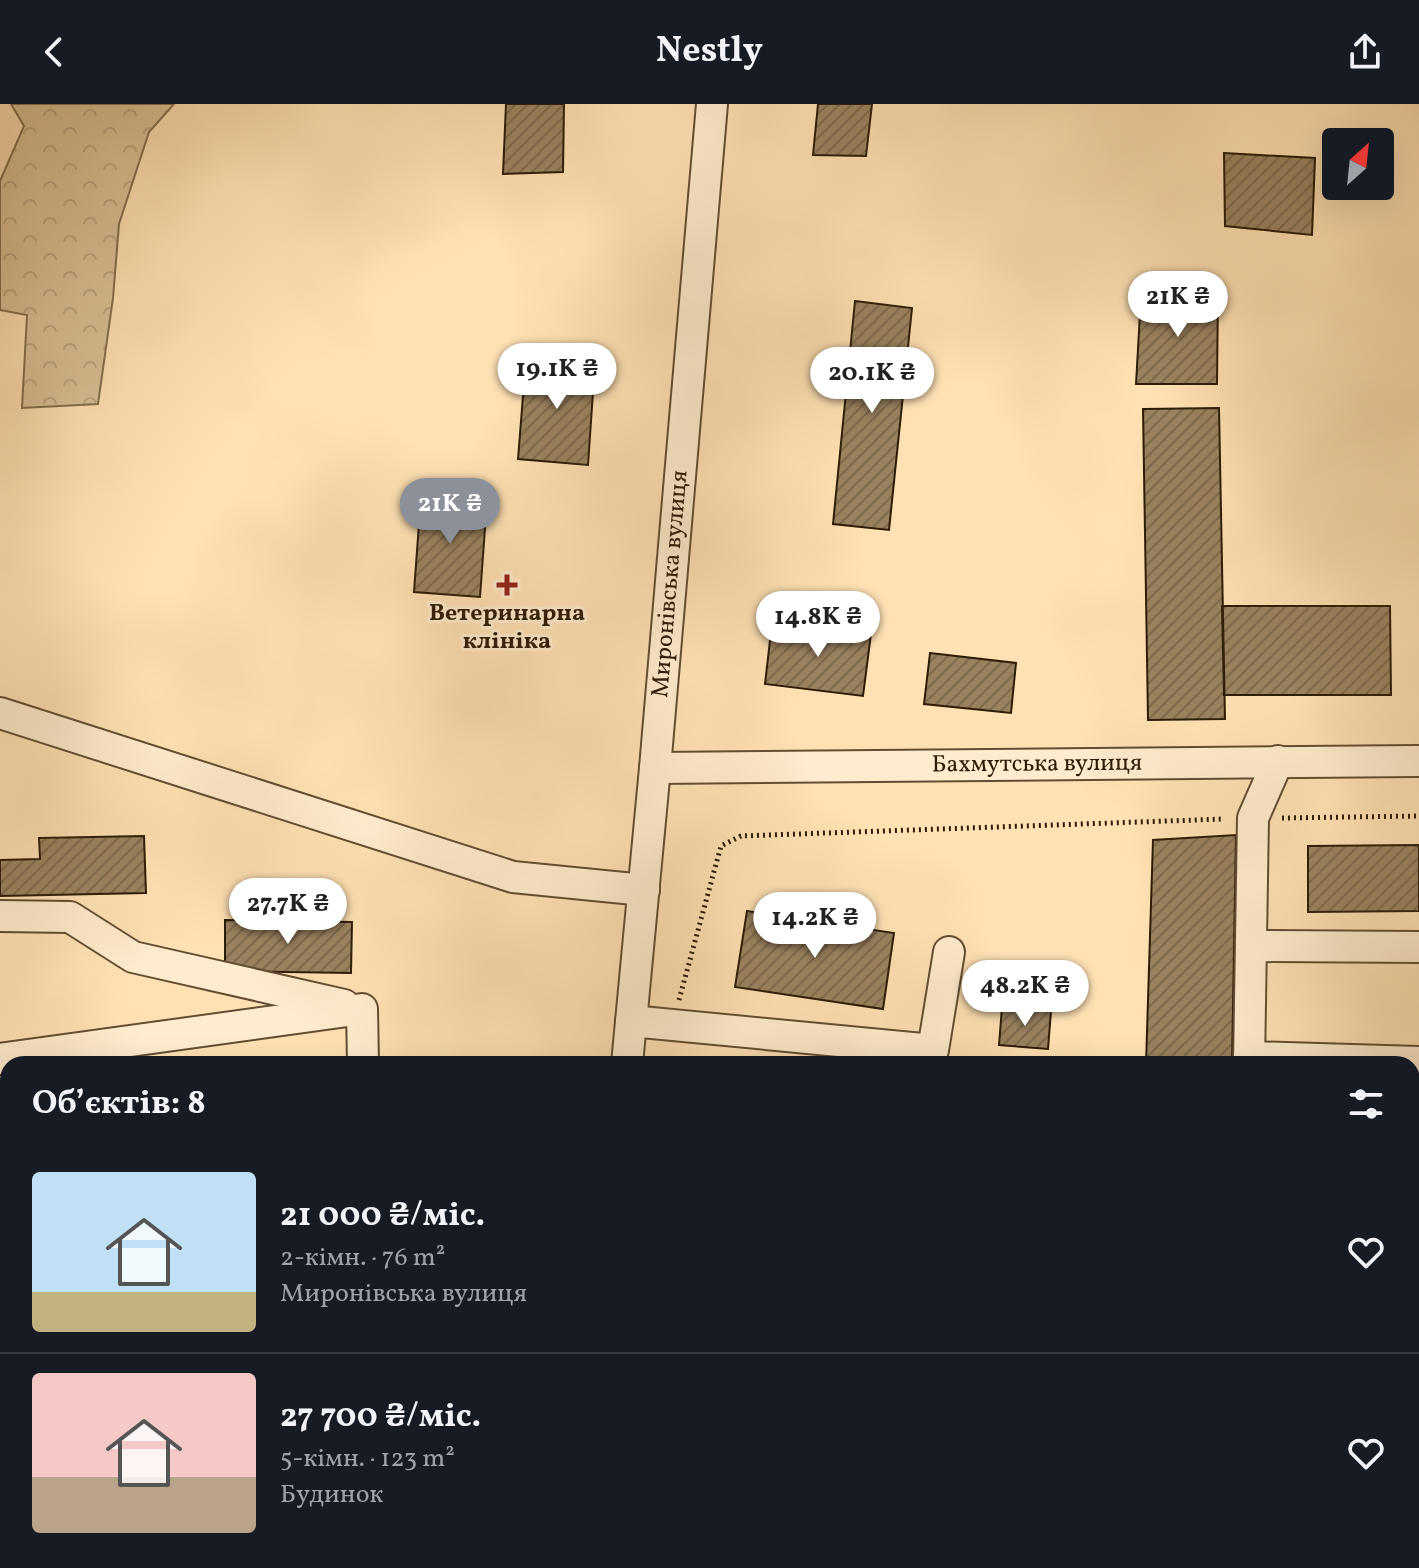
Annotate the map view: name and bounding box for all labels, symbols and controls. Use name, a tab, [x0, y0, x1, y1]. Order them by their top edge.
text: Nestly	[656, 27, 763, 77]
icon: back	[32, 30, 76, 74]
icon: share	[1343, 30, 1387, 74]
north arrow	[1322, 128, 1394, 200]
map controls	[1322, 128, 1394, 200]
pin: 21K ₴	[1122, 271, 1234, 339]
text: 21K ₴	[1146, 279, 1210, 315]
pin: 19.1K ₴	[483, 343, 631, 411]
pin: 20.1K ₴	[798, 347, 946, 415]
text: 19.1K ₴	[516, 351, 598, 387]
text: 20.1K ₴	[828, 355, 916, 391]
street label: Миронівська вулиця	[644, 469, 697, 699]
pin: 21K ₴	[394, 478, 506, 546]
text: 21K ₴	[418, 486, 482, 522]
marker: Ветеринарна клініка	[496, 574, 518, 596]
pin: 14.8K ₴	[744, 591, 892, 659]
place label: Ветеринарна клініка	[429, 597, 585, 659]
text: 14.8K ₴	[774, 599, 862, 635]
street label: Бахмутська вулиця	[931, 747, 1142, 782]
pin: 27.7K ₴	[214, 878, 362, 946]
text: 27.7K ₴	[247, 886, 329, 922]
pin: 14.2K ₴	[741, 892, 889, 960]
text: 14.2K ₴	[771, 900, 859, 936]
pin: 48.2K ₴	[951, 960, 1099, 1028]
text: 48.2K ₴	[980, 968, 1070, 1004]
text: Об’єктів: 8	[32, 1081, 206, 1128]
icon: filters	[1344, 1082, 1388, 1126]
text: 21 000 ₴/міс.	[280, 1193, 485, 1240]
icon: home	[96, 1204, 192, 1300]
icon: heart	[1344, 1230, 1388, 1274]
text: 2-кімн. · 76 m²	[280, 1240, 445, 1276]
text: Миронівська вулиця	[280, 1276, 527, 1312]
text: 27 700 ₴/міс.	[280, 1394, 481, 1441]
icon: home	[96, 1405, 192, 1501]
icon: heart	[1344, 1431, 1388, 1475]
text: 5-кімн. · 123 m²	[280, 1441, 455, 1477]
text: Будинок	[280, 1477, 383, 1513]

